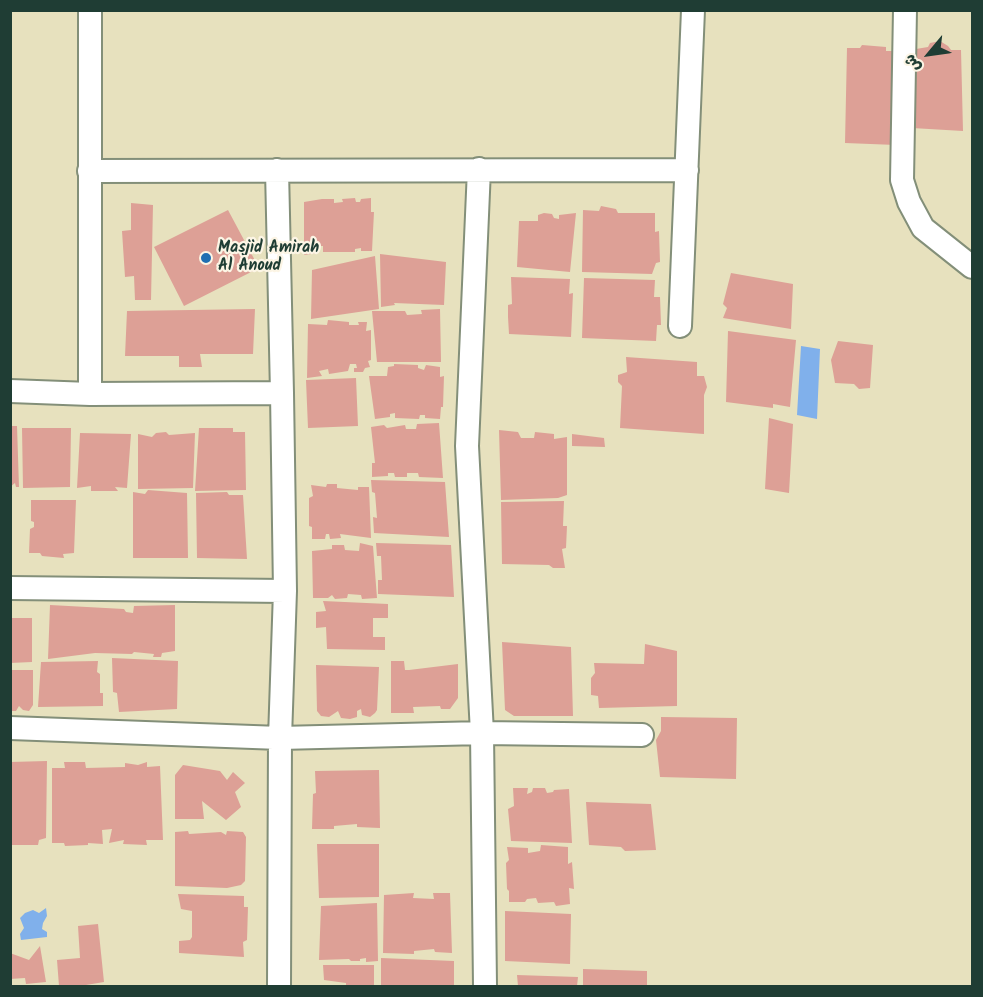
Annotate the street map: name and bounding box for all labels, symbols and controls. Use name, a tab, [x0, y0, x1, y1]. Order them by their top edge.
north arrow	[899, 24, 959, 84]
text: ش	[898, 49, 928, 77]
place label: Masjid Amirah Al Anoud	[218, 239, 319, 277]
marker: Masjid Amirah Al Anoud	[199, 251, 213, 265]

